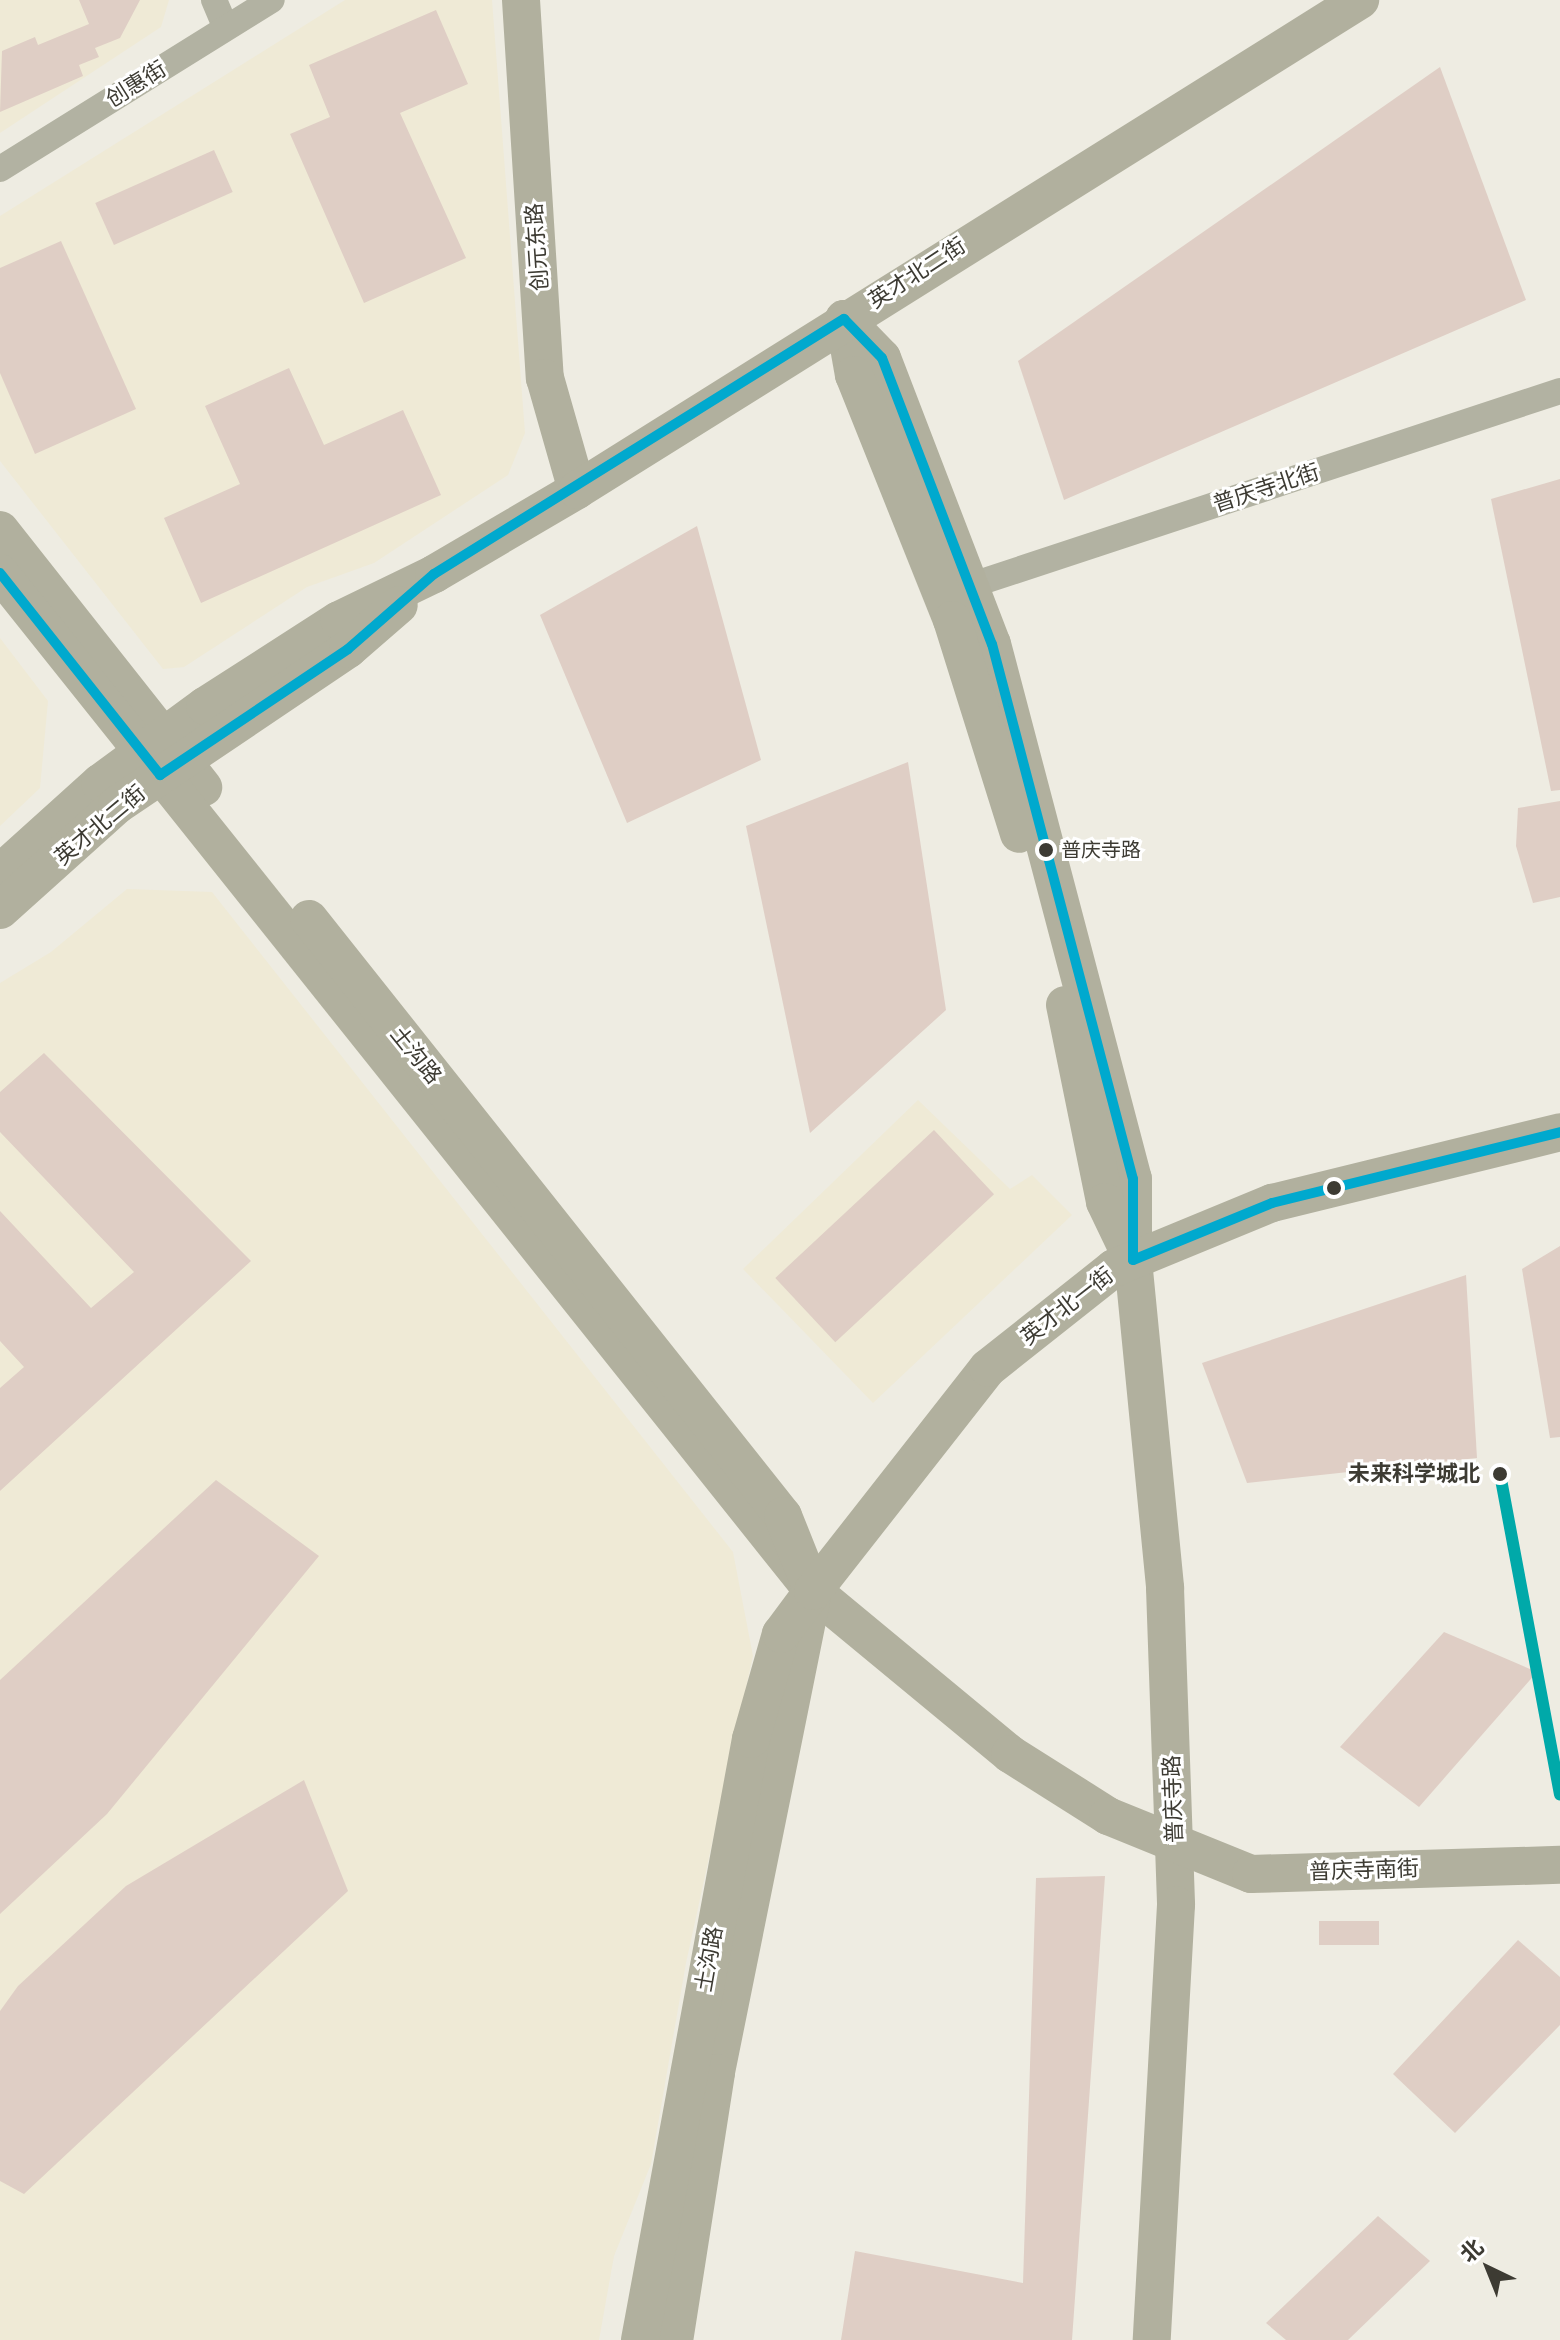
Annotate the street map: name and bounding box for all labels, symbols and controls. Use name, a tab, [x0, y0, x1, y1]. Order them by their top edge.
street label: 创惠街	[101, 55, 171, 113]
street label: 创元东路	[521, 202, 553, 292]
street label: 英才北二街	[864, 232, 970, 314]
street label: 普庆寺北街	[1210, 458, 1322, 518]
street label: 英才北二街	[49, 780, 151, 870]
place label: 普庆寺路	[1061, 838, 1141, 862]
marker: 普庆寺路	[1038, 842, 1054, 858]
street label: 土沟路	[385, 1021, 447, 1089]
unlabelled marker	[1326, 1180, 1342, 1196]
street label: 英才北一街	[1016, 1262, 1118, 1350]
place label: 未来科学城北	[1348, 1461, 1480, 1487]
marker: 未来科学城北	[1487, 1461, 1513, 1487]
street label: 普庆寺路	[1158, 1755, 1188, 1843]
street label: 普庆寺南街	[1309, 1855, 1419, 1885]
street label: 土沟路	[690, 1924, 728, 1994]
north arrow	[1448, 2228, 1528, 2308]
text: 北	[1455, 2233, 1489, 2267]

